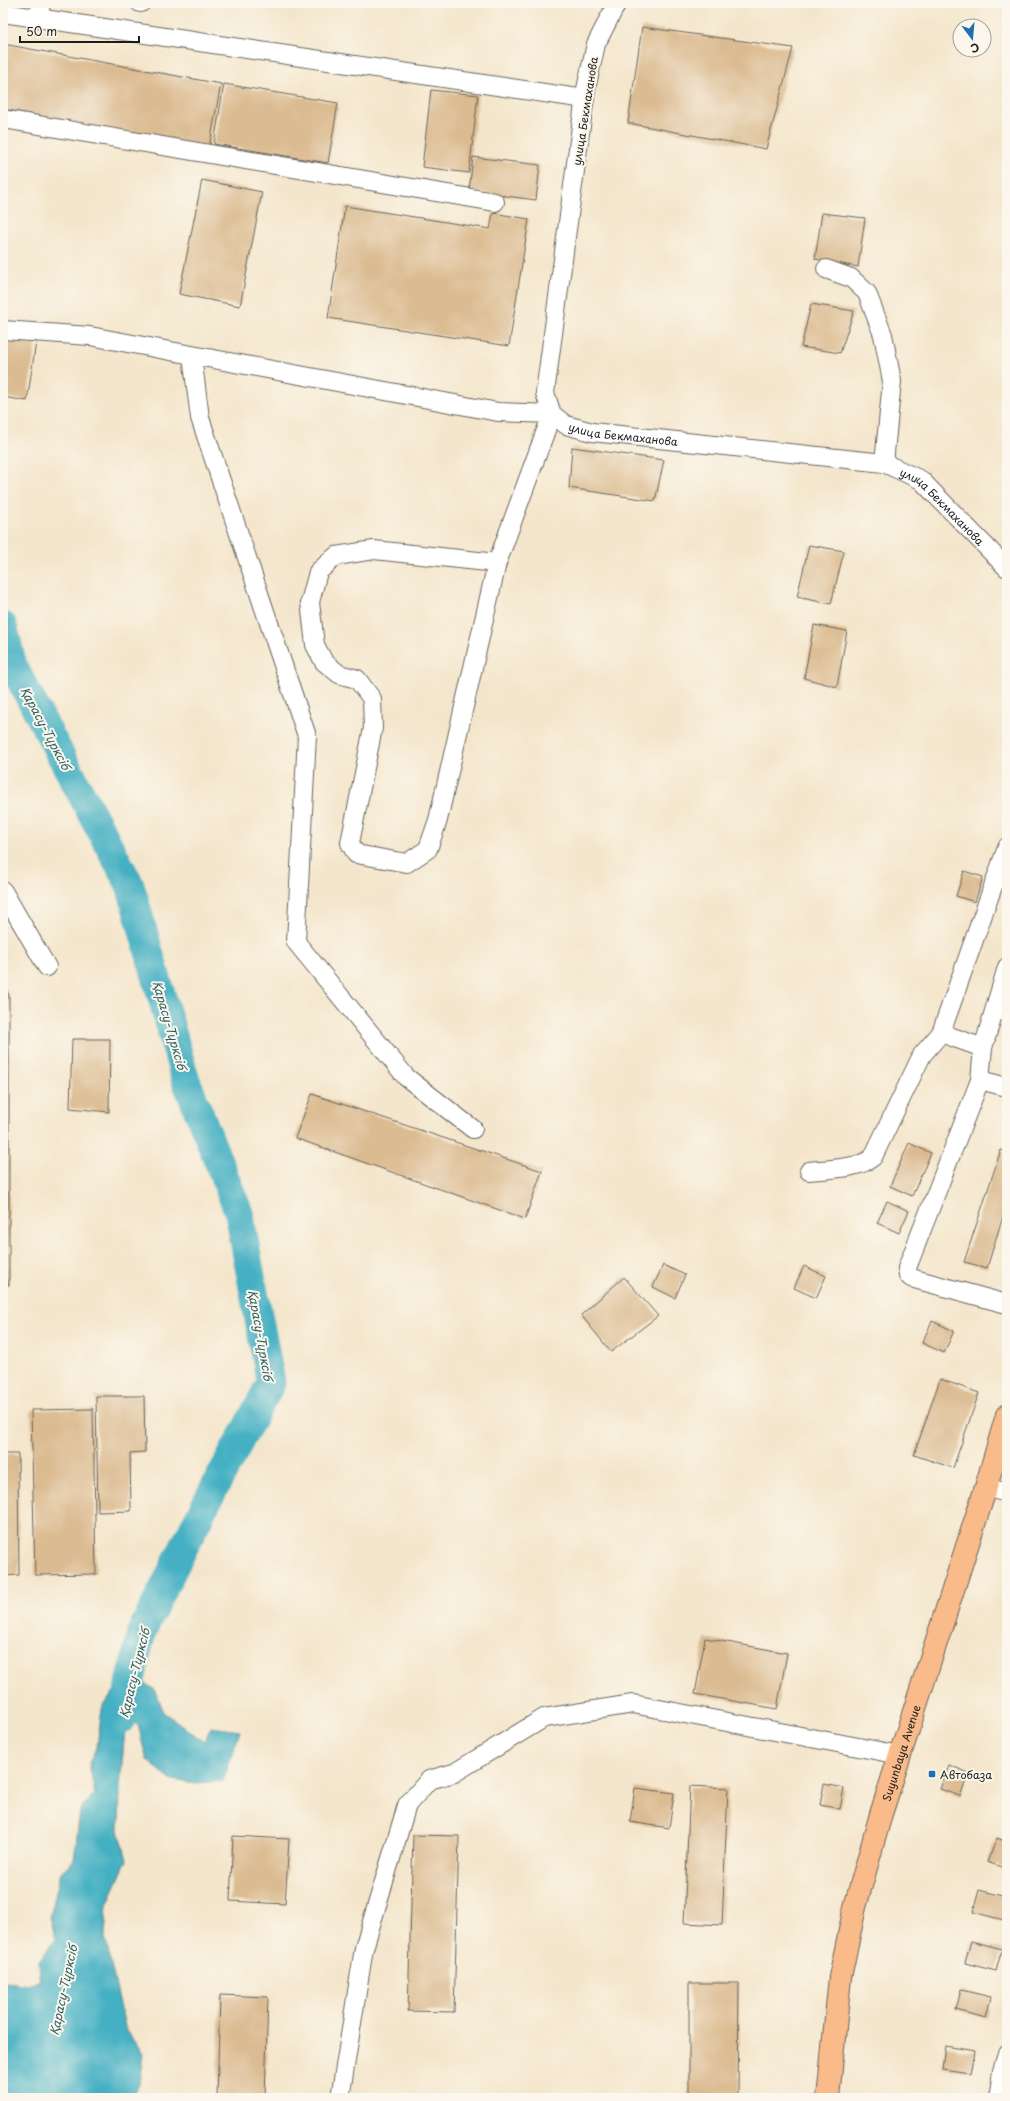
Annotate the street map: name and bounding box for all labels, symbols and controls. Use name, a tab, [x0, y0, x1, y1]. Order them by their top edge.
scale bar	[20, 18, 139, 44]
north arrow	[952, 18, 992, 58]
text: 50 m	[26, 22, 57, 40]
text: С	[969, 39, 981, 57]
street label: улица Бекмаханова	[568, 55, 602, 167]
street label: улица Бекмаханова	[567, 418, 679, 450]
street label: улица Бекмаханова	[897, 463, 989, 549]
water label: Қарасу-Түрксіб	[16, 683, 77, 775]
water label: Қарасу-Түрксіб	[149, 978, 192, 1074]
water label: Қарасу-Түрксіб	[244, 1288, 278, 1385]
water label: Қарасу-Түрксіб	[114, 1623, 155, 1720]
street label: Suyunbaya Avenue	[877, 1702, 924, 1803]
place label: Автобаза	[940, 1766, 992, 1783]
marker: Автобаза	[927, 1769, 937, 1779]
water label: Қарасу-Түрксіб	[45, 1940, 82, 2037]

